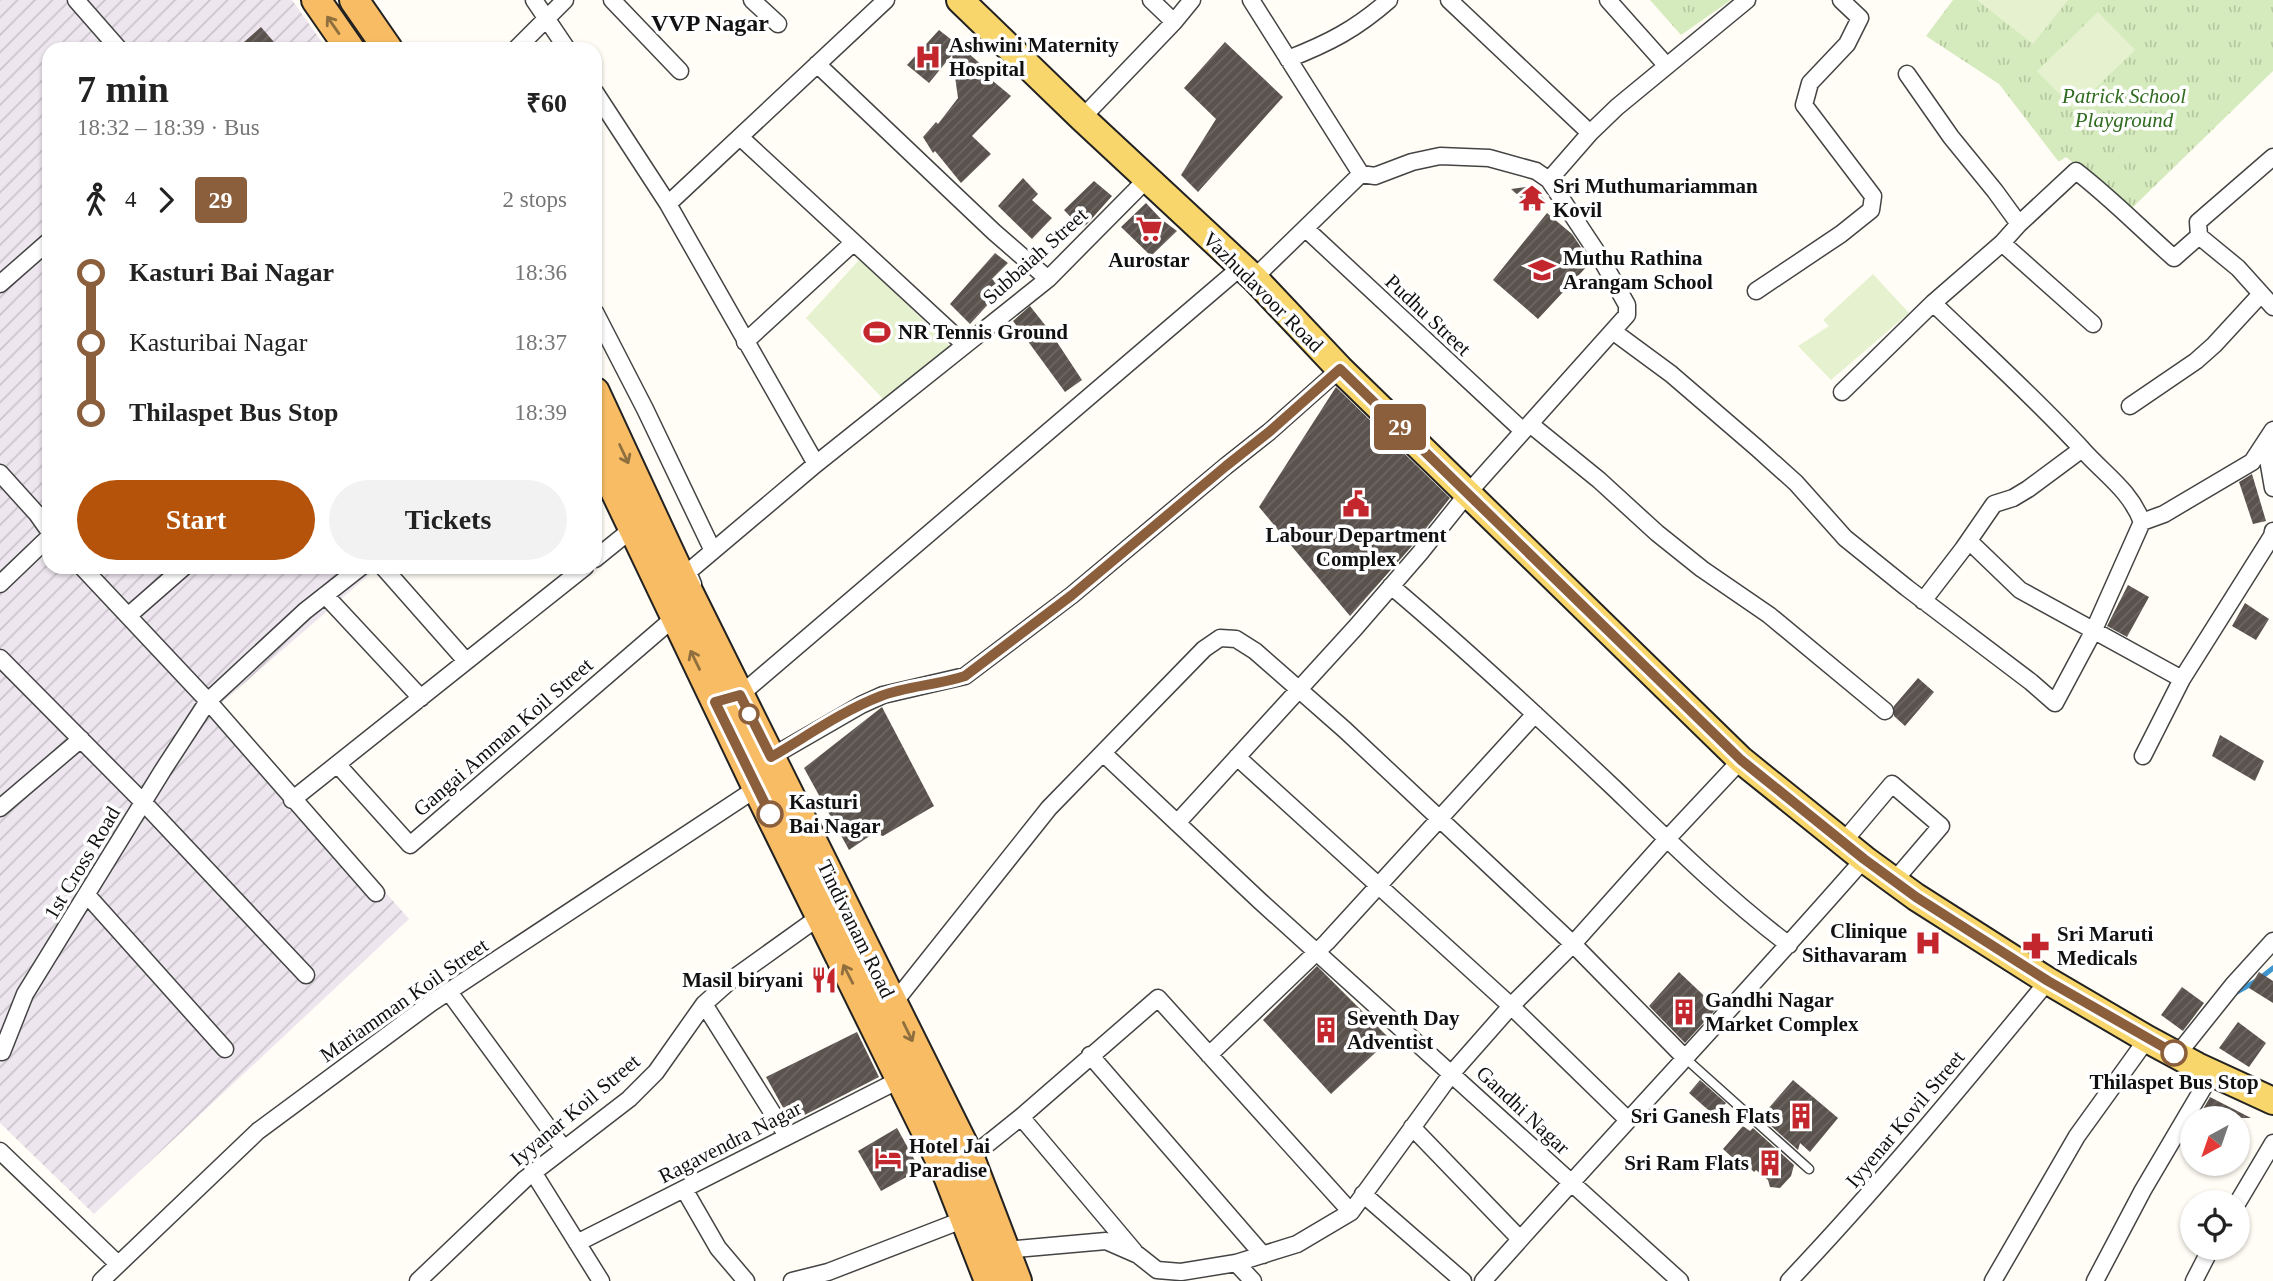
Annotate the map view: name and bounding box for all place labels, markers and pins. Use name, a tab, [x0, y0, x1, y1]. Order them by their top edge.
place label: Ashwini Maternity Hospital	[949, 33, 1119, 81]
hospital icon: Ashwini Maternity Hospital	[913, 42, 943, 72]
place label: Sri Muthumariamman Kovil	[1553, 174, 1758, 222]
temple icon: Sri Muthumariamman Kovil	[1517, 183, 1547, 213]
supermarket icon: Aurostar	[1134, 214, 1164, 244]
place label: Muthu Rathina Arangam School	[1563, 246, 1713, 294]
place label: Aurostar	[1108, 248, 1190, 272]
school or university icon: Muthu Rathina Arangam School	[1527, 255, 1557, 285]
sports icon: NR Tennis Ground	[862, 317, 892, 347]
place label: NR Tennis Ground	[898, 320, 1068, 344]
public building icon: Labour Department Complex	[1341, 489, 1371, 519]
place label: Labour Department Complex	[1265, 523, 1447, 571]
unlabelled marker	[739, 704, 759, 724]
place label: Kasturi Bai Nagar	[789, 790, 881, 838]
marker: Kasturi Bai Nagar	[757, 801, 783, 827]
place label: Clinique Sithavaram	[1802, 919, 1908, 967]
place label: Sri Maruti Medicals	[2057, 922, 2153, 970]
hospital icon: Clinique Sithavaram	[1913, 928, 1943, 958]
pharmacy icon: Sri Maruti Medicals	[2021, 931, 2051, 961]
restaurant icon: Masil biryani	[809, 965, 839, 995]
place label: Masil biryani	[682, 968, 803, 992]
place label: Gandhi Nagar Market Complex	[1705, 988, 1859, 1036]
building icon: Gandhi Nagar Market Complex	[1669, 997, 1699, 1027]
place label: Seventh Day Adventist	[1347, 1006, 1460, 1054]
building icon: Seventh Day Adventist	[1311, 1015, 1341, 1045]
marker: Thilaspet Bus Stop	[2161, 1040, 2187, 1066]
place label: Thilaspet Bus Stop	[2089, 1070, 2259, 1094]
building icon: Sri Ganesh Flats	[1786, 1101, 1816, 1131]
place label: Sri Ganesh Flats	[1631, 1104, 1780, 1128]
place label: Hotel Jai Paradise	[909, 1134, 990, 1182]
hotel icon: Hotel Jai Paradise	[873, 1143, 903, 1173]
building icon: Sri Ram Flats	[1755, 1148, 1785, 1178]
place label: Sri Ram Flats	[1624, 1151, 1749, 1175]

